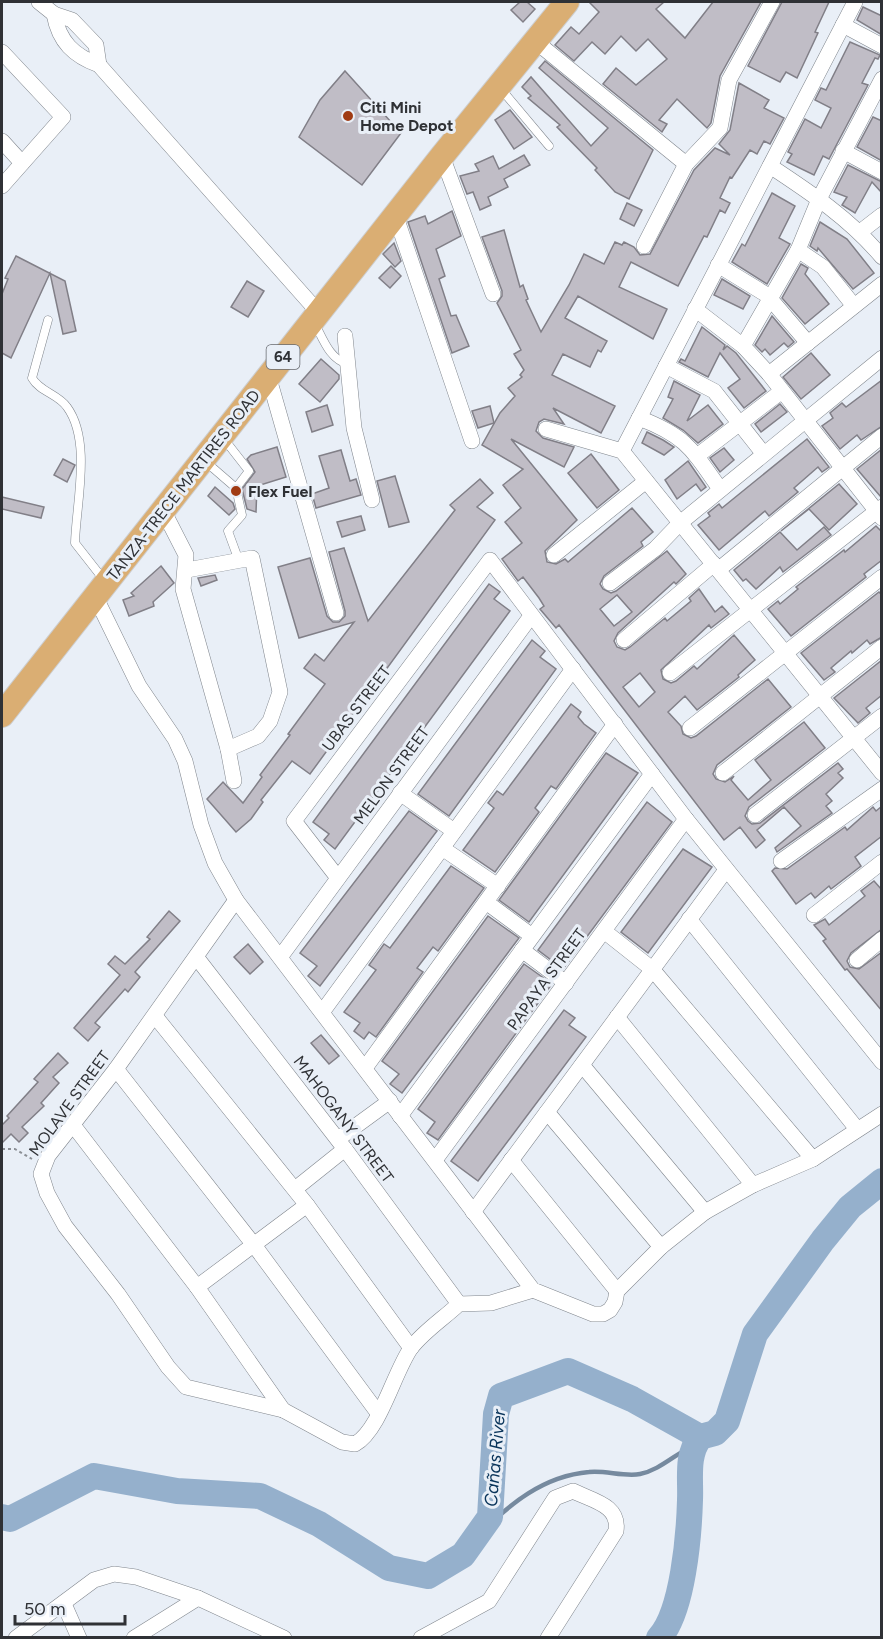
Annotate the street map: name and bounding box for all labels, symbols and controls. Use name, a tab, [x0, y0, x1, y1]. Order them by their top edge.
place label: Citi Mini Home Depot	[360, 98, 453, 135]
marker: Citi Mini Home Depot	[341, 109, 355, 123]
road number: 64	[266, 345, 300, 369]
street label: TANZA-TRECE MARTIRES ROAD	[103, 386, 264, 585]
place label: Flex Fuel	[248, 482, 312, 501]
marker: Flex Fuel	[229, 484, 243, 498]
street label: UBAS STREET	[318, 662, 395, 755]
street label: MELON STREET	[350, 723, 433, 828]
street label: PAPAYA STREET	[503, 925, 590, 1034]
street label: MOLAVE STREET	[25, 1047, 114, 1160]
street label: MAHOGANY STREET	[290, 1052, 398, 1187]
water label: Cañas River	[480, 1408, 510, 1508]
scale bar	[15, 1588, 124, 1626]
text: 50 m	[24, 1598, 66, 1620]

